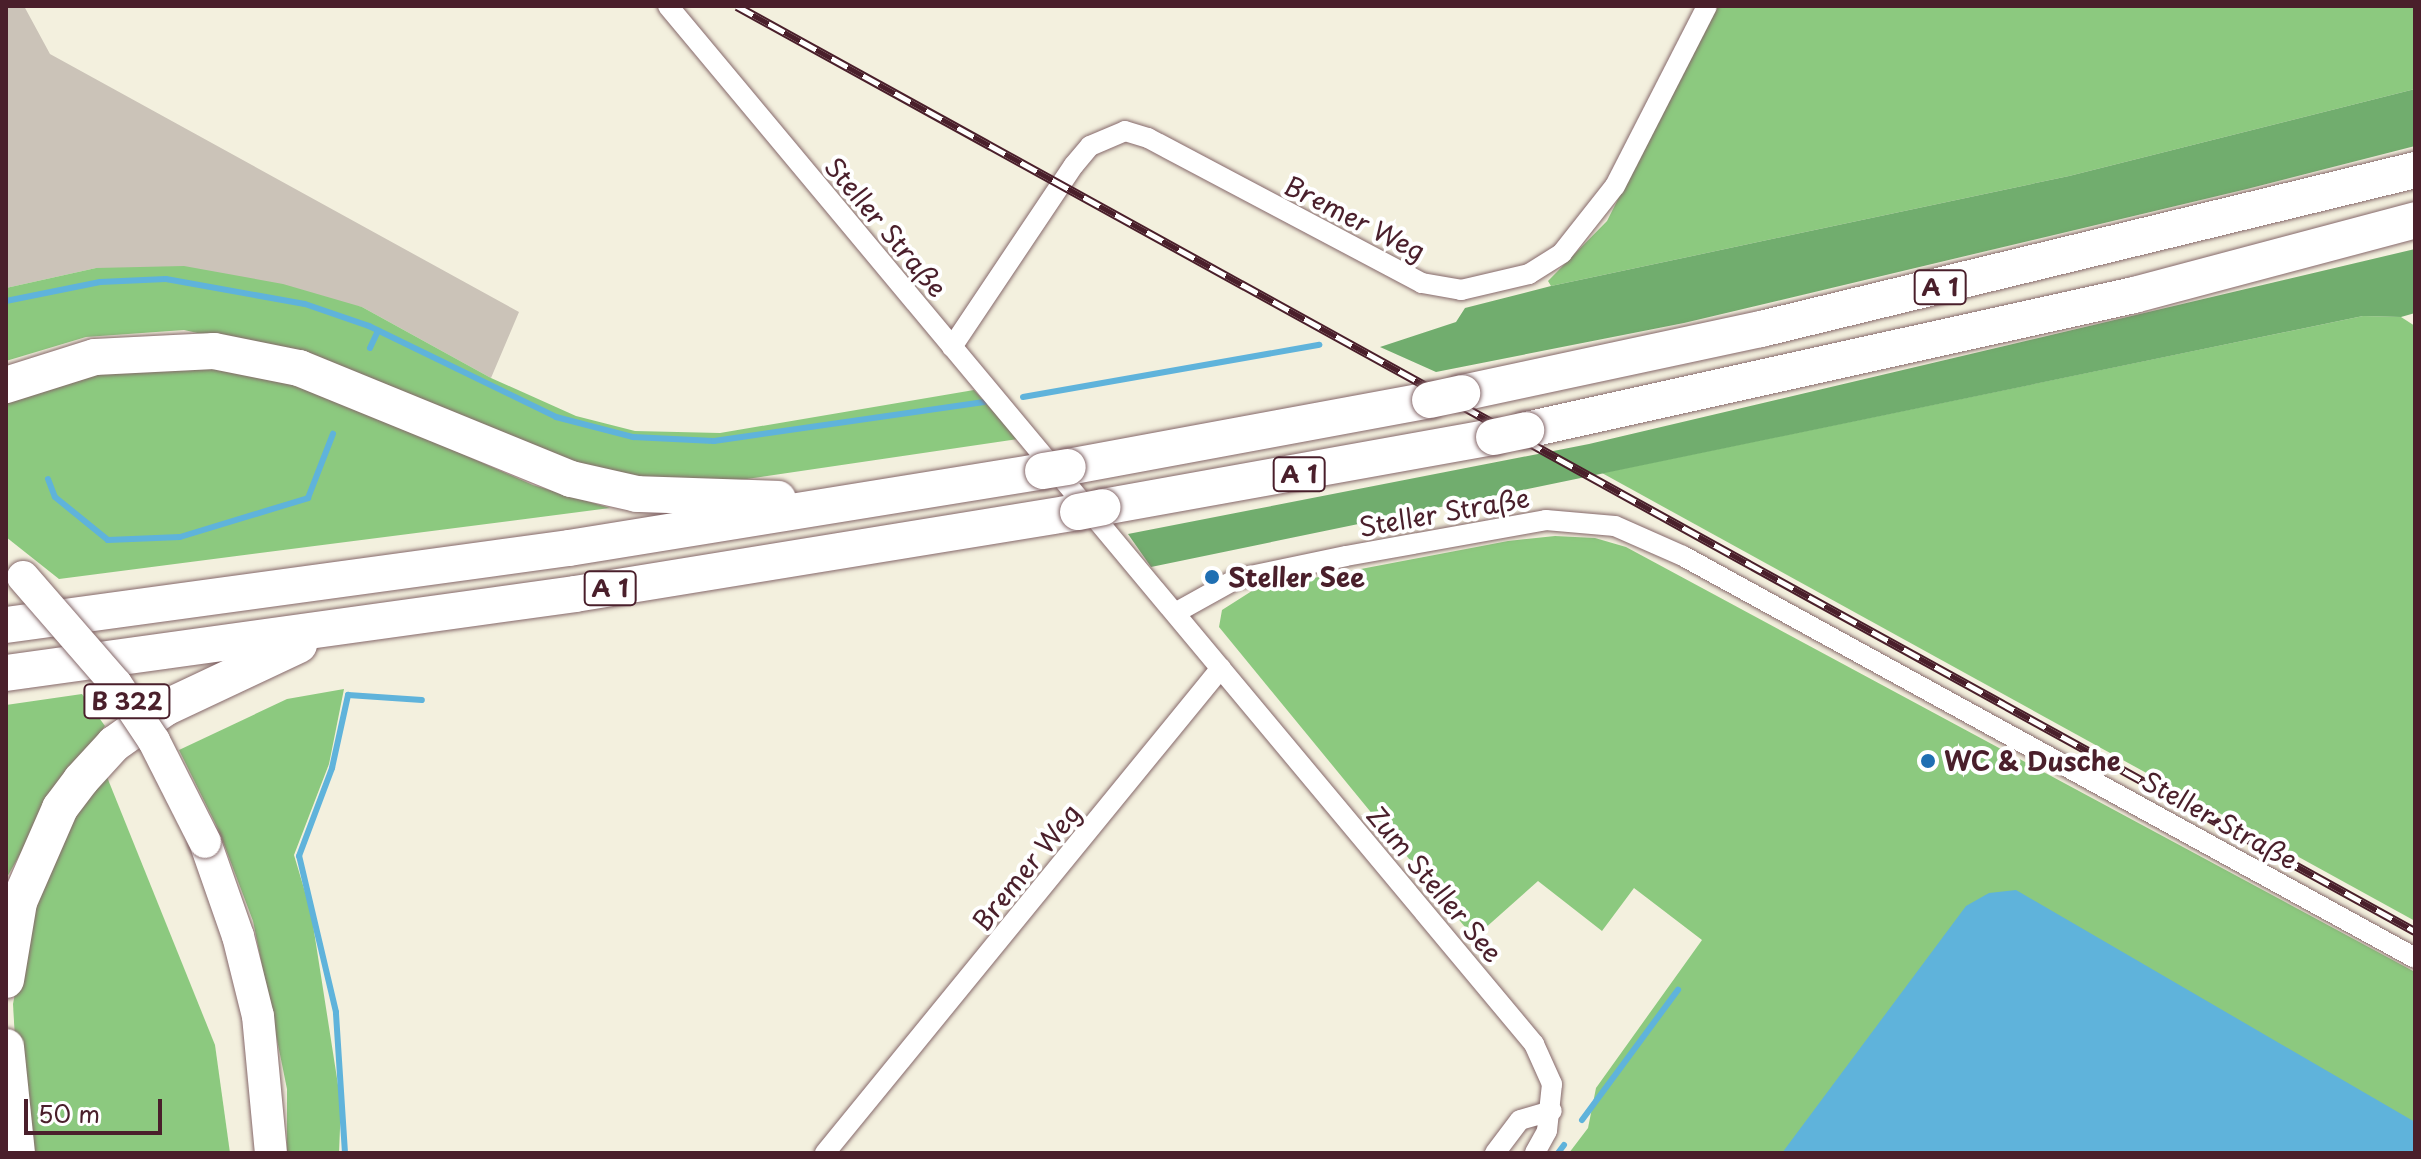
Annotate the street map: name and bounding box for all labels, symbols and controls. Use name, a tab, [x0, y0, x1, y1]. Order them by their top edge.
street label: Steller Straße	[818, 150, 954, 304]
street label: Bremer Weg	[1279, 169, 1431, 267]
road number: A 1	[1912, 267, 1968, 307]
road number: A 1	[1271, 454, 1327, 494]
street label: Steller Straße	[1355, 481, 1533, 543]
place label: Steller See	[1228, 561, 1368, 593]
road number: A 1	[582, 568, 638, 608]
marker: Steller See	[1203, 568, 1221, 586]
road number: B 322	[81, 681, 173, 721]
place label: WC & Dusche	[1944, 745, 2122, 777]
marker: WC & Dusche	[1919, 752, 1937, 770]
street label: Steller Straße	[2136, 764, 2304, 876]
street label: Bremer Weg	[965, 797, 1087, 937]
street label: Zum Steller See	[1360, 799, 1510, 969]
scale bar	[28, 1083, 166, 1133]
text: 50 m	[38, 1095, 100, 1131]

